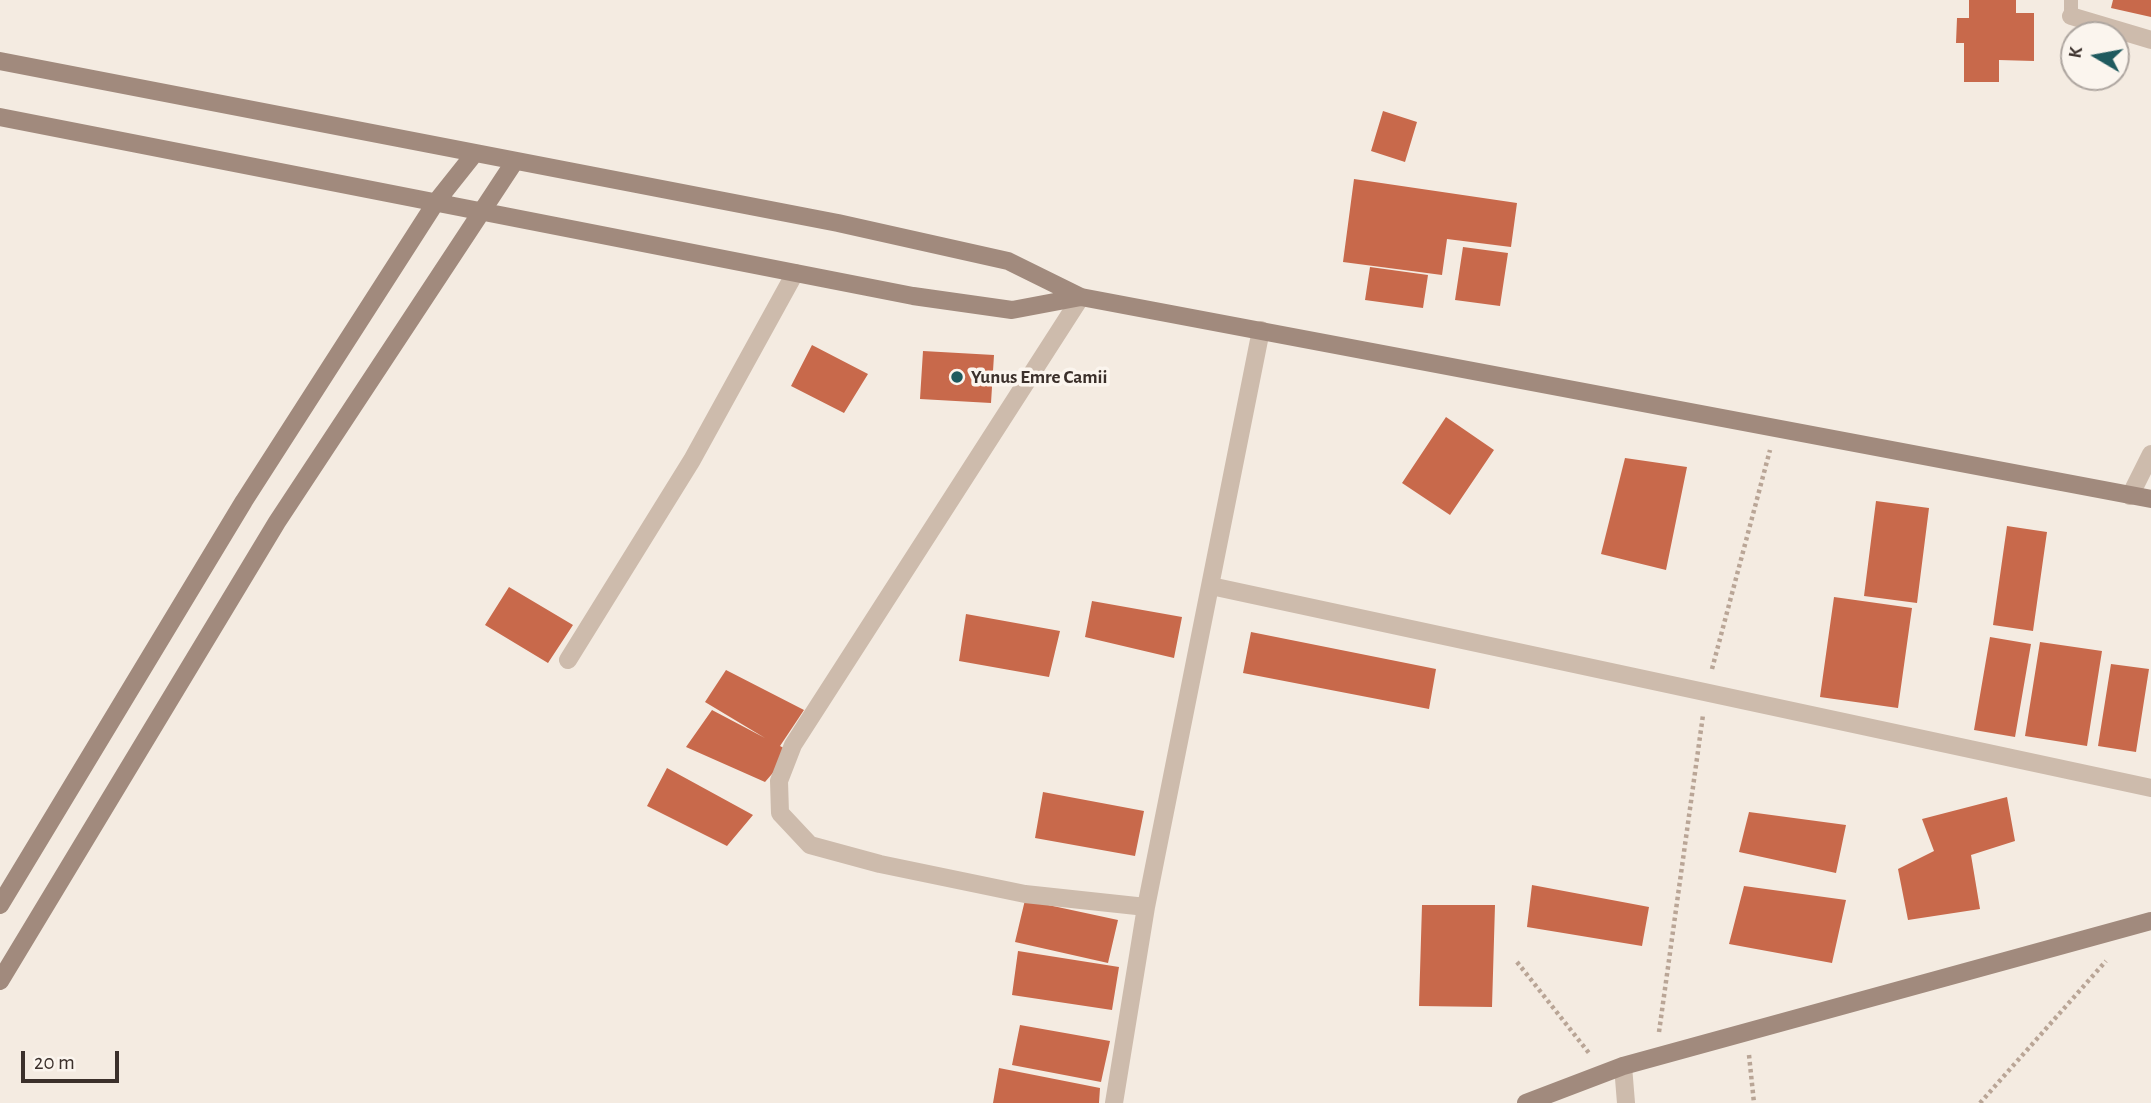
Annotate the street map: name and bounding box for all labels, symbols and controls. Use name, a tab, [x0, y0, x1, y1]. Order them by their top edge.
north arrow	[2060, 21, 2130, 91]
text: K	[2065, 46, 2086, 60]
place label: Yunus Emre Camii	[971, 366, 1108, 388]
marker: Yunus Emre Camii	[949, 369, 965, 385]
scale bar	[24, 1036, 122, 1080]
text: 20 m	[34, 1052, 75, 1073]

